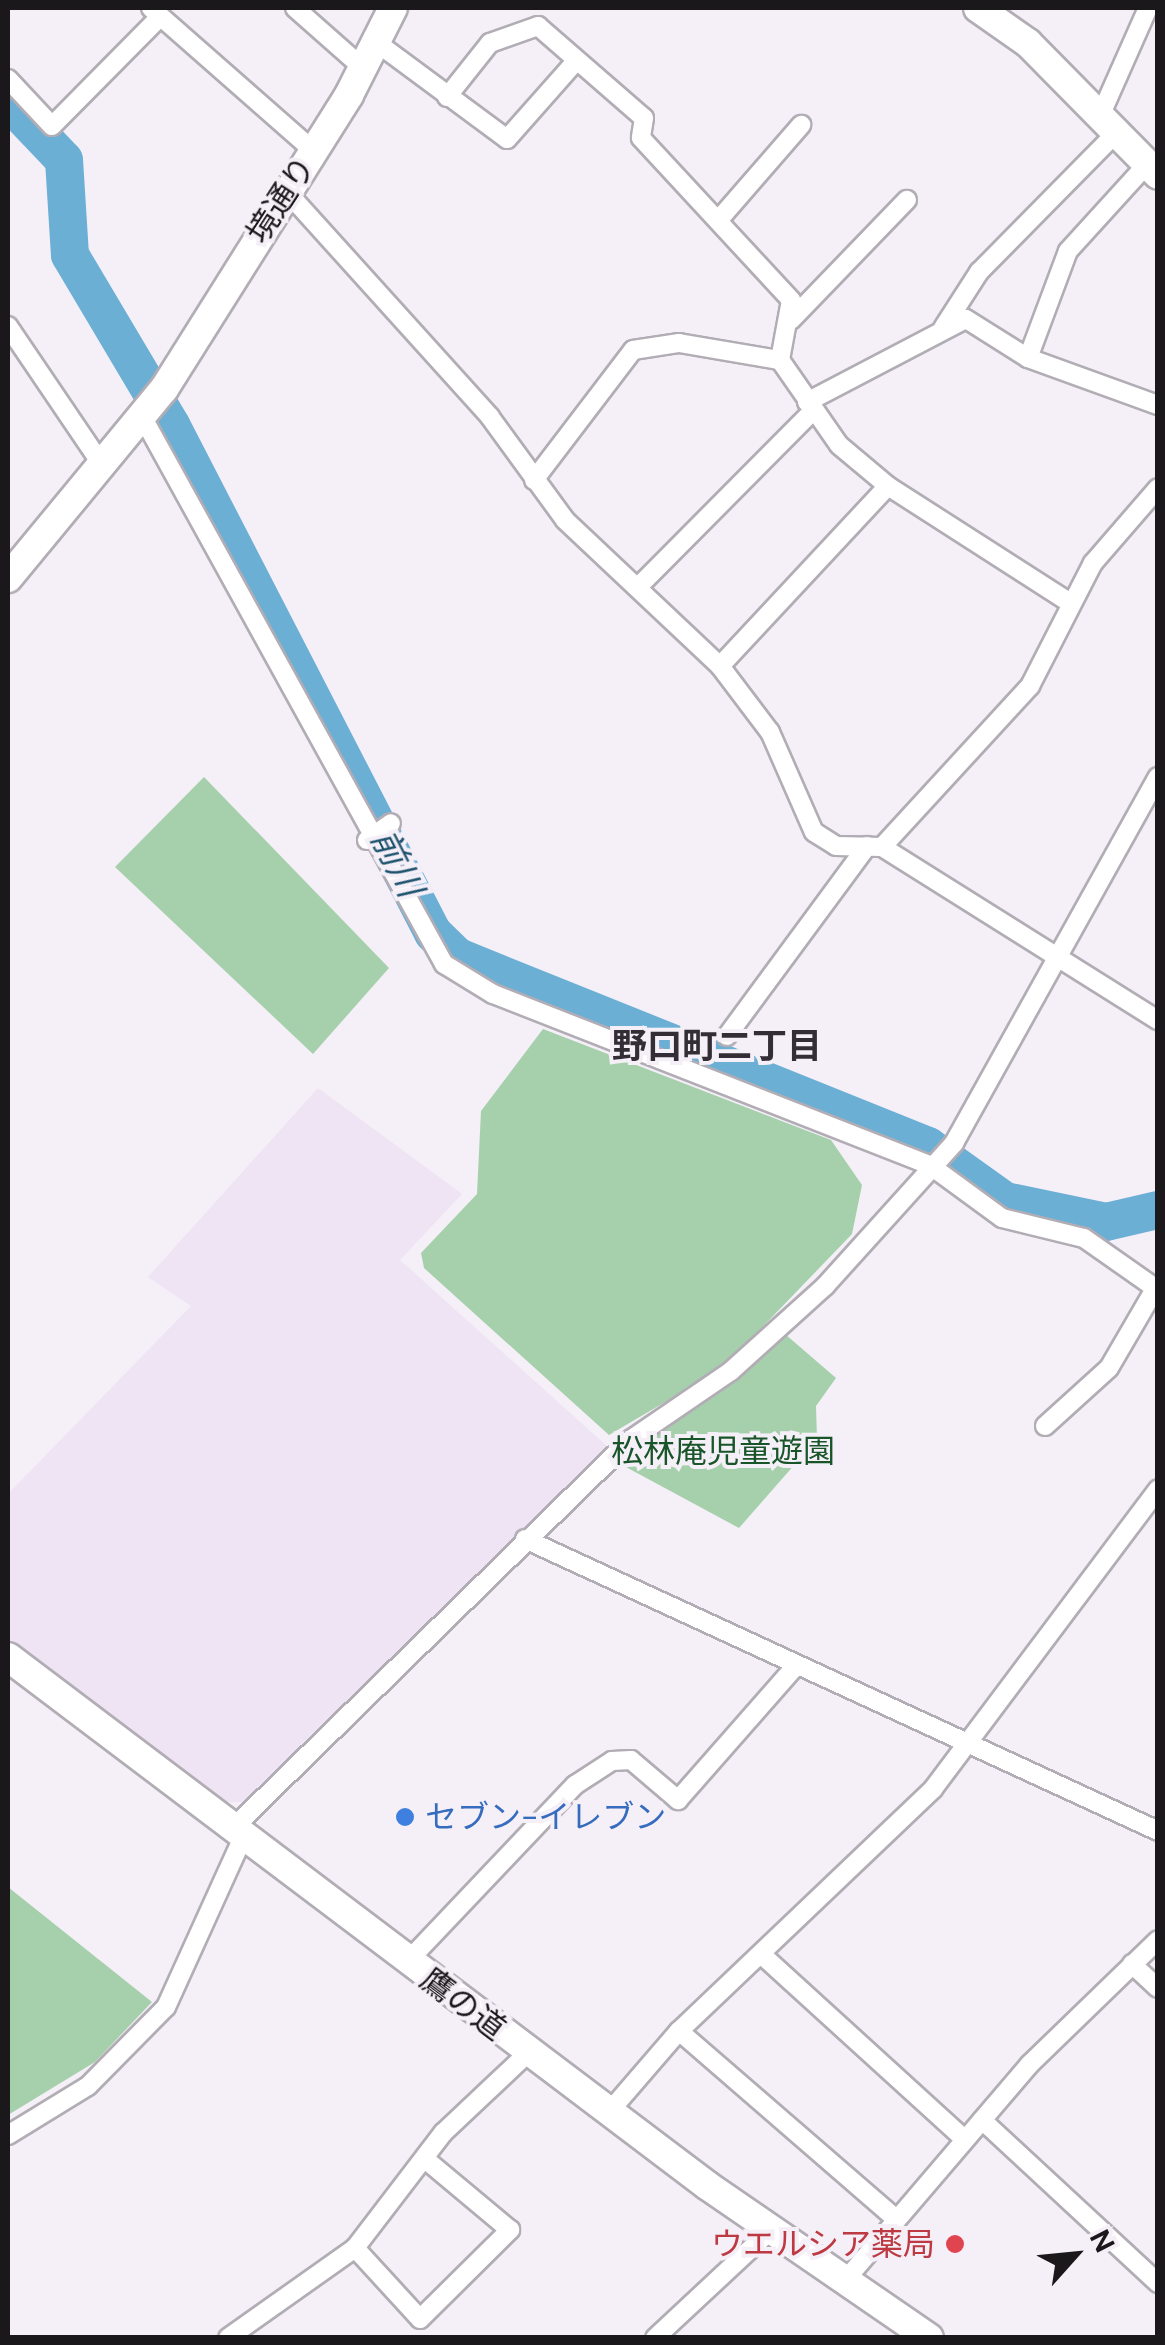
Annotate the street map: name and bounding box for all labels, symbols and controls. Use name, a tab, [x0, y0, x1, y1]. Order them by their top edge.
street label: 境通り	[239, 149, 323, 251]
water label: 前川	[362, 822, 432, 904]
district label: 野口町二丁目	[612, 1025, 822, 1067]
park label: 松林庵児童遊園	[611, 1432, 835, 1470]
place label: セブン-イレブン	[425, 1798, 666, 1836]
marker: セブン-イレブン	[394, 1806, 416, 1828]
street label: 鷹の道	[413, 1960, 513, 2048]
north arrow	[1025, 2205, 1125, 2305]
text: N	[1081, 2224, 1123, 2259]
place label: ウエルシア薬局	[711, 2225, 935, 2263]
marker: ウエルシア薬局	[944, 2233, 966, 2255]

